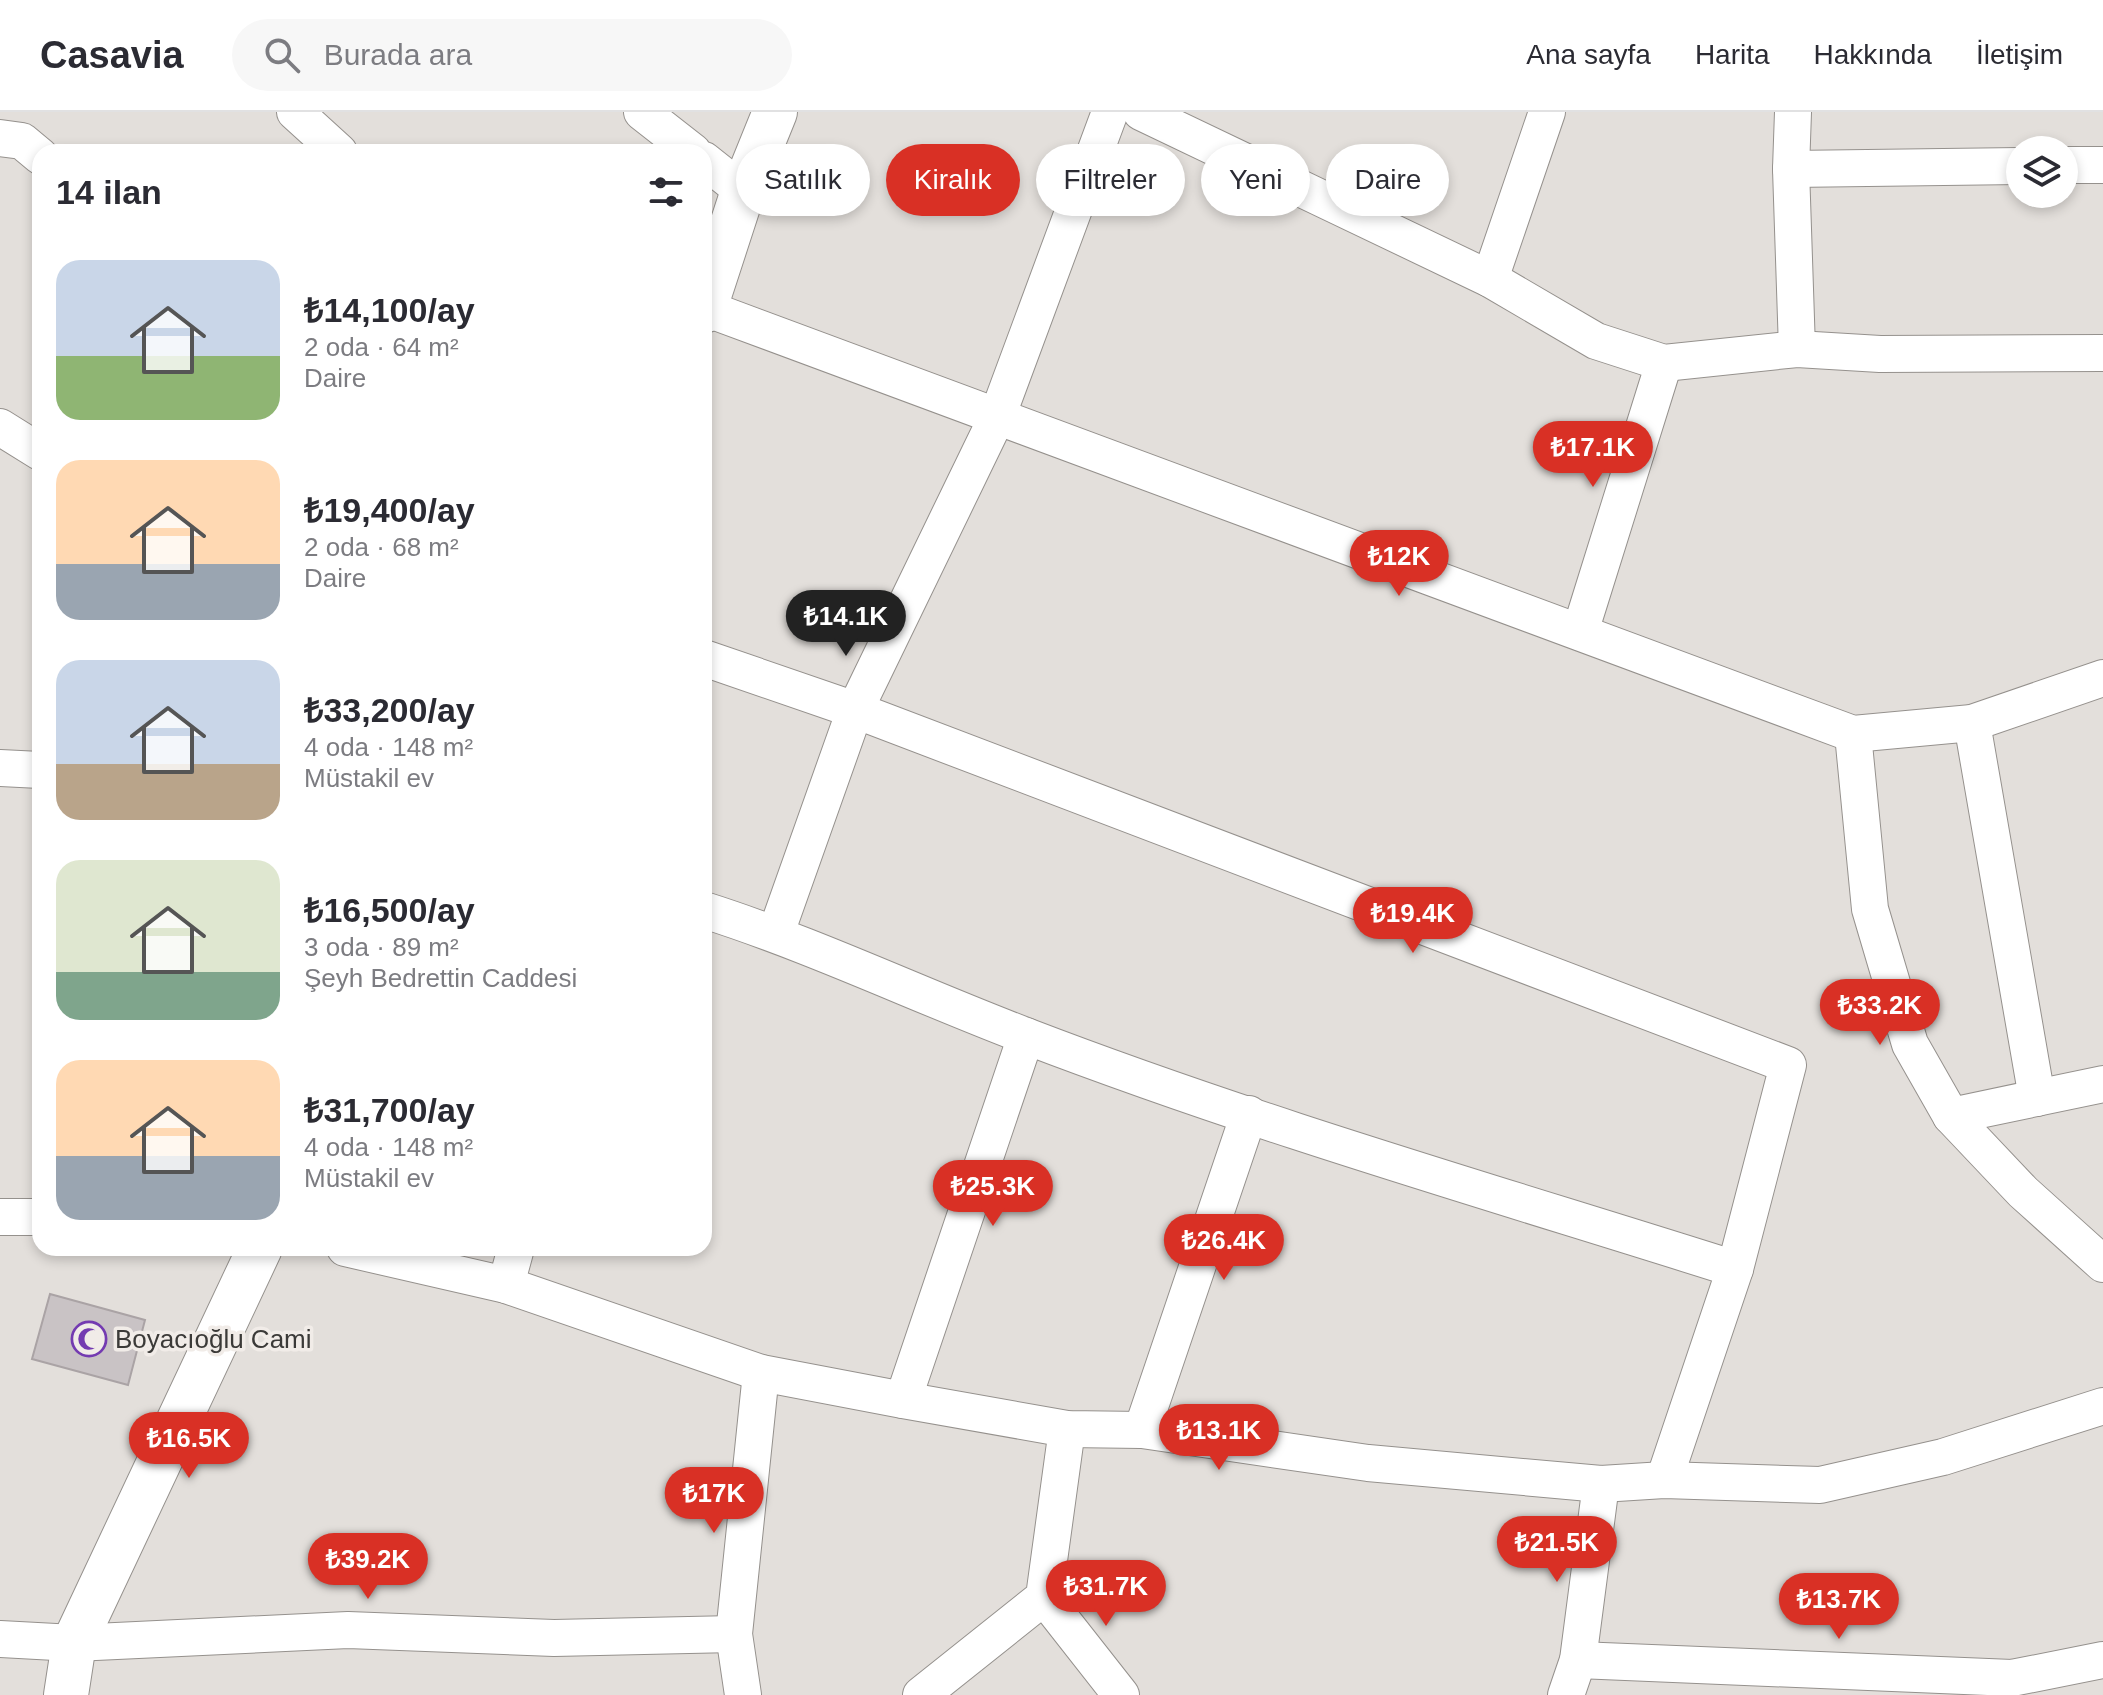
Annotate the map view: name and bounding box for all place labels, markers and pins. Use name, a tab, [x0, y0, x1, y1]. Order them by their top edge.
pin: ₺17.1K	[1528, 421, 1658, 489]
pin: ₺12K	[1352, 530, 1446, 598]
pin: ₺14.1K	[781, 590, 911, 658]
pin: ₺19.4K	[1348, 887, 1478, 955]
pin: ₺33.2K	[1815, 979, 1945, 1047]
pin: ₺25.3K	[928, 1160, 1058, 1228]
pin: ₺26.4K	[1159, 1214, 1289, 1282]
mosque icon: Boyacıoğlu Cami	[70, 1320, 108, 1358]
place label: Boyacıoğlu Cami	[115, 1324, 312, 1354]
pin: ₺13.1K	[1154, 1404, 1284, 1472]
pin: ₺16.5K	[124, 1412, 254, 1480]
pin: ₺17K	[667, 1467, 761, 1535]
pin: ₺21.5K	[1492, 1516, 1622, 1584]
pin: ₺39.2K	[303, 1533, 433, 1601]
pin: ₺31.7K	[1041, 1560, 1171, 1628]
pin: ₺13.7K	[1774, 1573, 1904, 1641]

